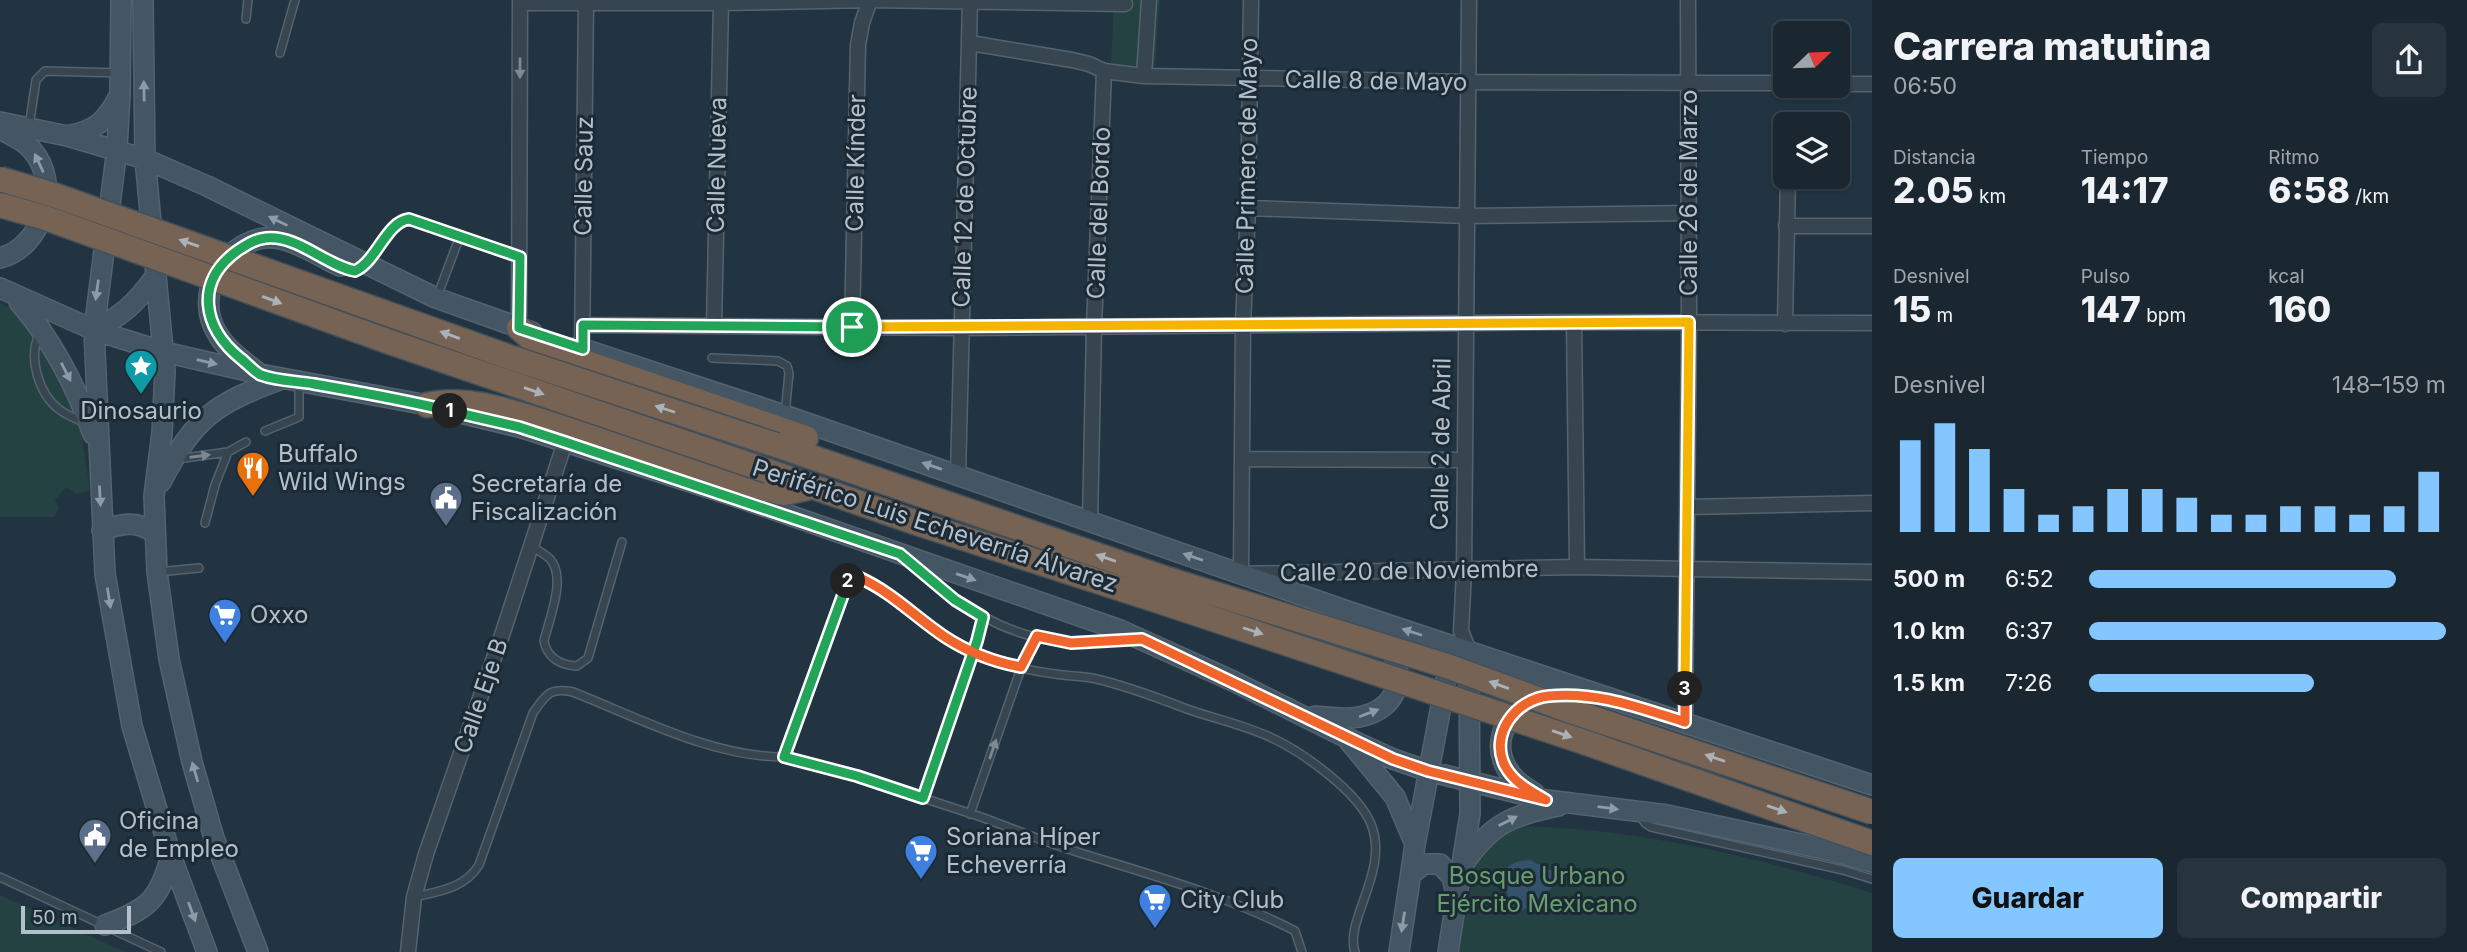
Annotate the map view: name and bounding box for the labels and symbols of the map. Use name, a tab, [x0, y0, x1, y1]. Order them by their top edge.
north arrow	[1773, 21, 1850, 98]
street label: Calle Primero de Mayo	[1230, 38, 1263, 294]
one-way arrow	[514, 57, 526, 79]
street label: Calle 8 de Mayo	[1284, 64, 1468, 97]
one-way arrow	[138, 79, 150, 101]
street label: Calle 12 de Octubre	[946, 86, 983, 308]
street label: Calle 26 de Marzo	[1674, 90, 1703, 296]
street label: Calle Kínder	[840, 94, 871, 232]
street label: Calle Nueva	[701, 97, 732, 233]
street label: Calle Sauz	[568, 116, 599, 236]
street label: Calle del Bordo	[1081, 126, 1116, 300]
one-way arrow	[34, 153, 45, 173]
one-way arrow	[268, 216, 288, 227]
one-way arrow	[178, 237, 199, 248]
one-way arrow	[92, 279, 103, 301]
one-way arrow	[262, 295, 283, 306]
pin	[822, 297, 882, 357]
one-way arrow	[439, 329, 460, 340]
place icon: Dinosaurio	[122, 347, 160, 396]
one-way arrow	[196, 357, 218, 368]
street label: Calle 2 de Abril	[1424, 358, 1457, 530]
one-way arrow	[60, 362, 71, 382]
one-way arrow	[523, 386, 544, 397]
pin: 1	[433, 394, 468, 428]
place label: Dinosaurio	[80, 396, 202, 425]
one-way arrow	[654, 403, 675, 414]
place label: Buffalo Wild Wings	[278, 439, 406, 496]
restaurant icon: Buffalo Wild Wings	[234, 449, 272, 498]
one-way arrow	[189, 450, 211, 461]
street label: Periférico Luis Echeverría Álvarez	[749, 452, 1122, 598]
one-way arrow	[921, 460, 942, 471]
place label: Secretaría de Fiscalización	[471, 469, 622, 526]
public building icon: Secretaría de Fiscalización	[427, 479, 465, 528]
one-way arrow	[95, 486, 106, 508]
one-way arrow	[1095, 552, 1116, 563]
one-way arrow	[1182, 552, 1203, 562]
street label: Calle 20 de Noviembre	[1279, 554, 1539, 587]
pin: 2	[830, 564, 866, 598]
one-way arrow	[956, 572, 977, 583]
one-way arrow	[103, 587, 114, 609]
supermarket icon: Oxxo	[206, 596, 244, 645]
place label: Oxxo	[250, 600, 308, 629]
one-way arrow	[1243, 627, 1264, 637]
one-way arrow	[1401, 627, 1422, 637]
street label: Calle Eje B	[447, 634, 514, 757]
pin: 3	[1668, 672, 1702, 706]
one-way arrow	[1489, 679, 1510, 690]
one-way arrow	[1359, 707, 1380, 718]
one-way arrow	[1551, 729, 1572, 740]
one-way arrow	[988, 739, 999, 760]
one-way arrow	[1704, 752, 1725, 763]
one-way arrow	[189, 762, 199, 783]
one-way arrow	[1598, 802, 1620, 813]
one-way arrow	[1766, 804, 1787, 815]
place label: Oficina de Empleo	[119, 806, 239, 863]
public building icon: Oficina de Empleo	[76, 816, 114, 865]
one-way arrow	[1498, 816, 1518, 827]
place label: Soriana Híper Echeverría	[946, 822, 1100, 879]
supermarket icon: Soriana Híper Echeverría	[902, 832, 940, 881]
park label: Bosque Urbano Ejército Mexicano	[1436, 861, 1638, 918]
supermarket icon: City Club	[1136, 881, 1174, 930]
place label: City Club	[1180, 885, 1284, 914]
one-way arrow	[187, 901, 198, 922]
scale bar	[21, 903, 131, 935]
one-way arrow	[1397, 912, 1408, 934]

